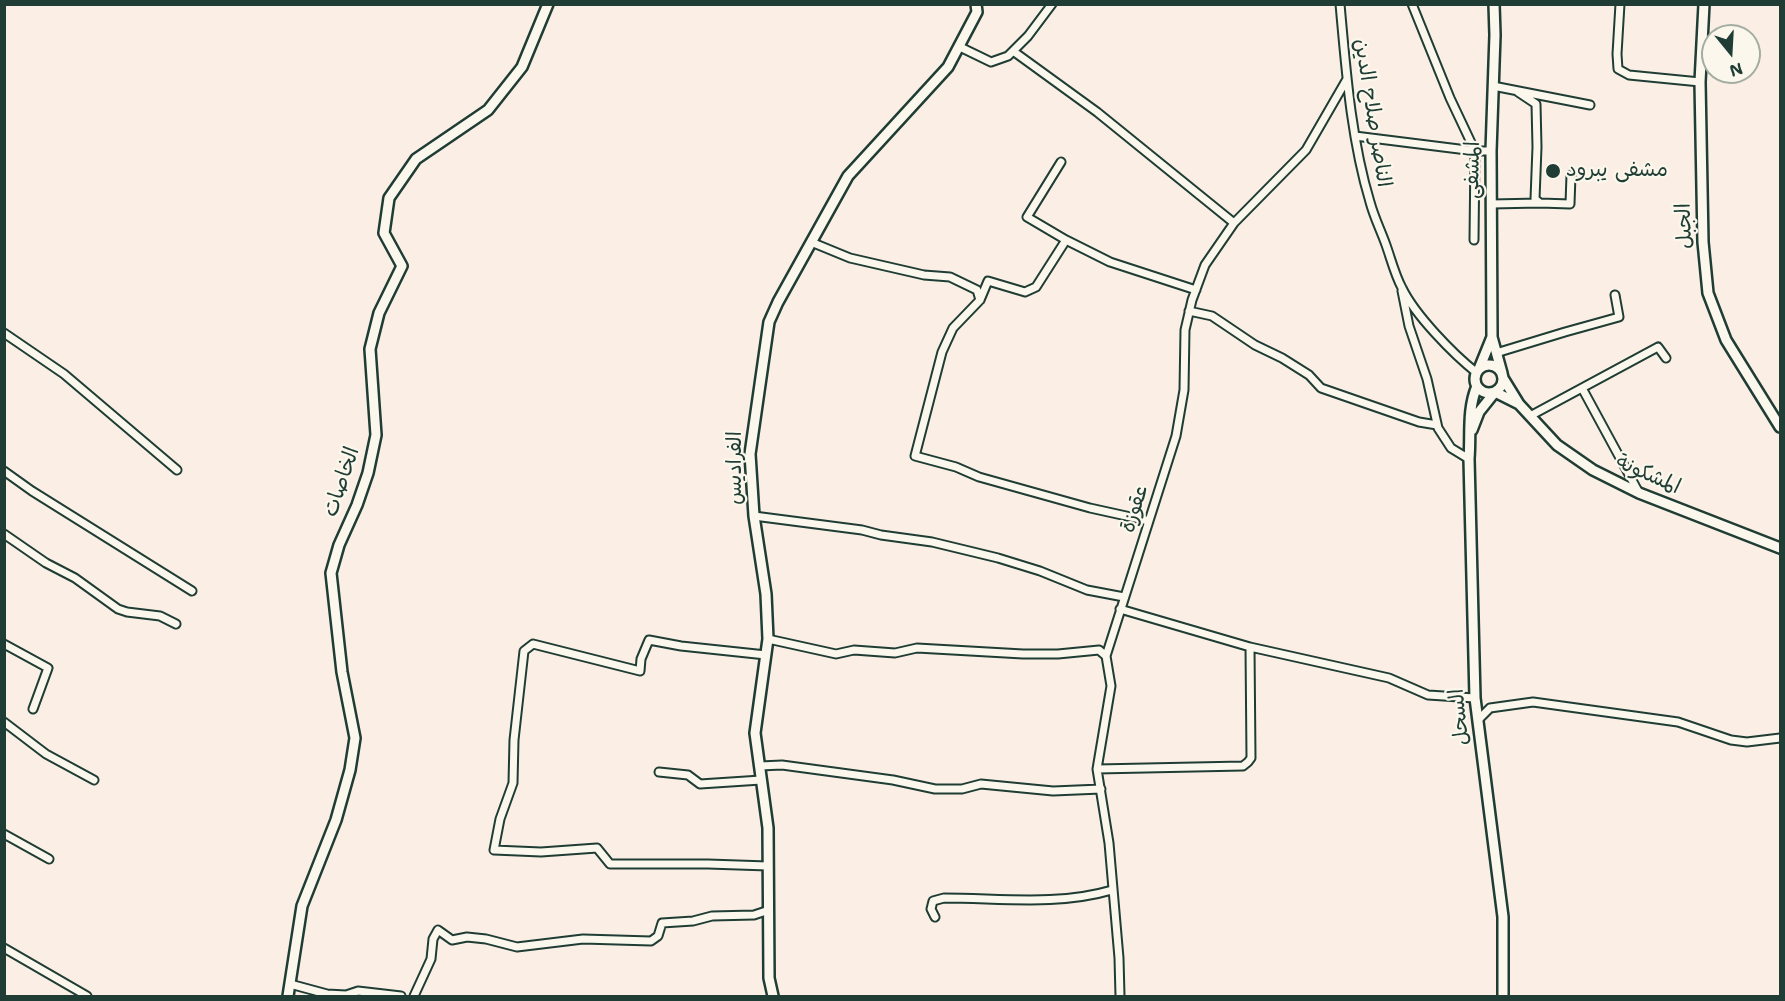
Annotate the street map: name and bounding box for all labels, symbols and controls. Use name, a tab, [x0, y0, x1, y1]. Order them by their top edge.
north arrow	[1701, 24, 1761, 84]
street label: الناصر صلاح الدين	[1348, 37, 1396, 189]
text: N	[1727, 58, 1745, 82]
street label: المشفى	[1460, 141, 1486, 199]
place label: مشفى يبرود	[1566, 158, 1668, 184]
marker: مشفى يبرود	[1544, 162, 1562, 180]
street label: الجبل	[1672, 203, 1698, 249]
street label: الفراديس	[723, 431, 749, 505]
street label: الخاصات	[318, 444, 366, 520]
street label: المشكونة	[1612, 450, 1684, 500]
street label: عقوزة	[1116, 482, 1154, 536]
street label: السحل	[1445, 687, 1475, 747]

